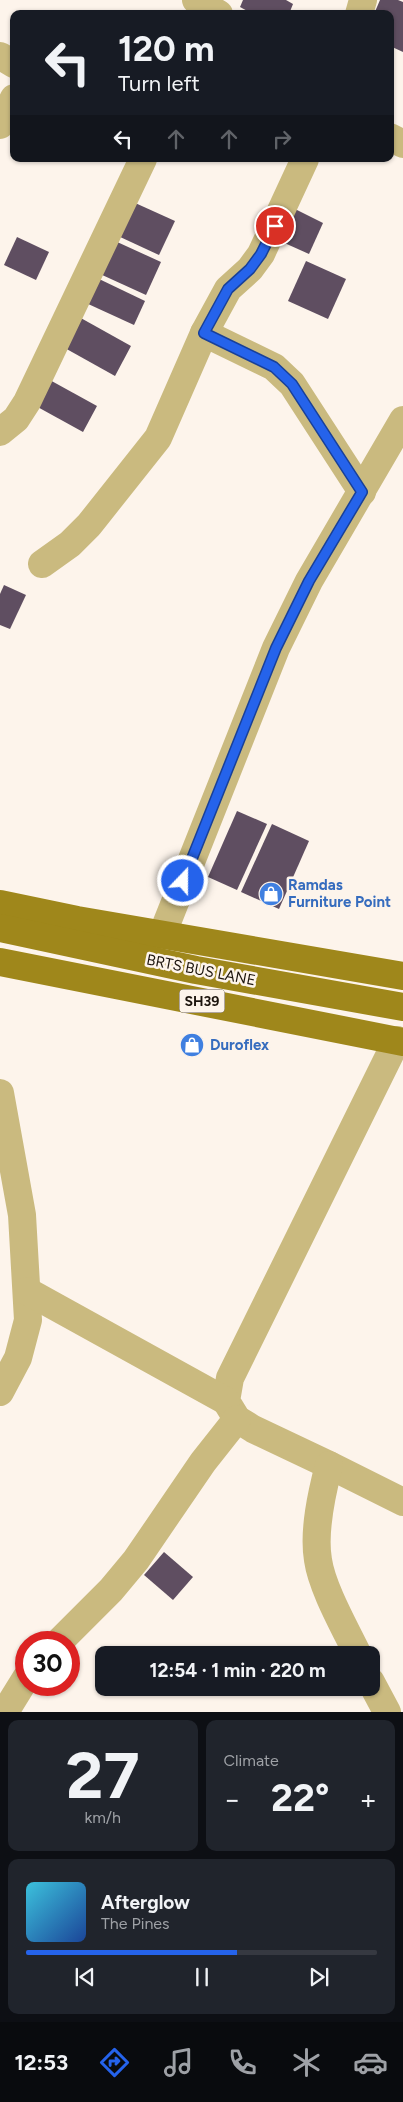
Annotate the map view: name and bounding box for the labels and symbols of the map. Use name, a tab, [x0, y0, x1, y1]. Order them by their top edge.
pin	[254, 205, 296, 247]
position arrow	[156, 854, 208, 906]
place label: Ramdas Furniture Point	[288, 876, 391, 911]
shop icon: Ramdas Furniture Point	[258, 881, 284, 907]
street label: BRTS BUS LANE	[145, 951, 257, 989]
road number: SH39	[180, 989, 224, 1012]
shop icon: Duroflex	[179, 1032, 205, 1058]
place label: Duroflex	[210, 1036, 269, 1054]
speed limit sign: 30	[15, 1631, 80, 1696]

